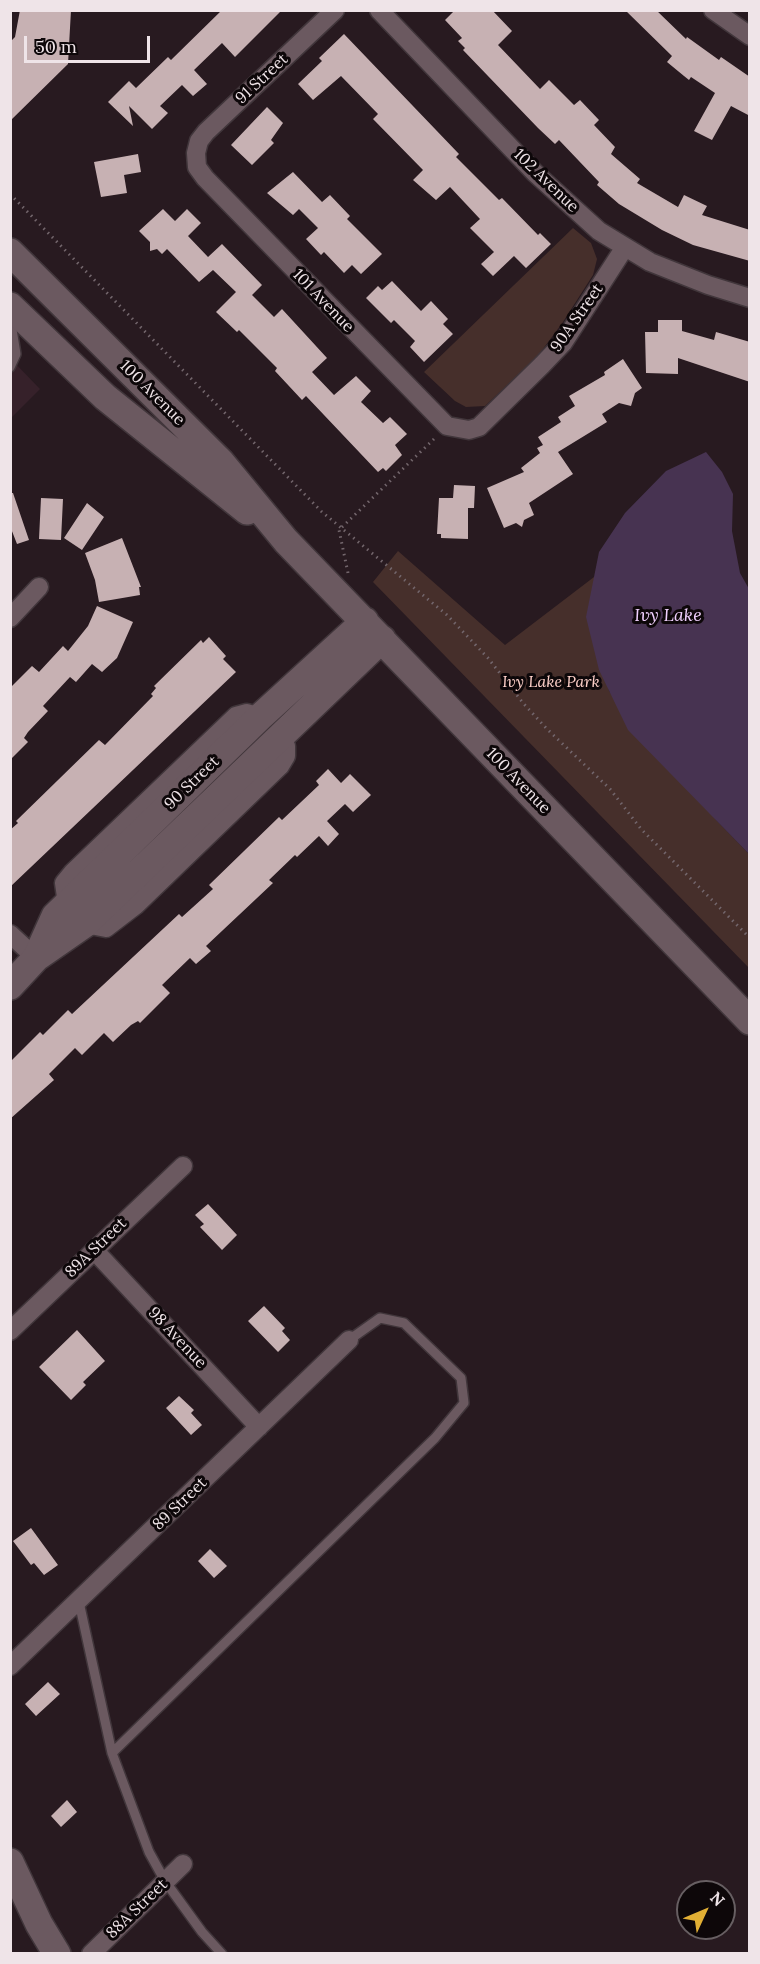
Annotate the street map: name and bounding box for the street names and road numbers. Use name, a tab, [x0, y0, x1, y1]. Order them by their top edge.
street label: 91 Street	[232, 50, 292, 108]
street label: 102 Avenue	[510, 145, 582, 217]
street label: 101 Avenue	[288, 266, 358, 336]
street label: 90A Street	[547, 280, 607, 356]
street label: 100 Avenue	[115, 356, 189, 430]
street label: 100 Avenue	[482, 744, 554, 818]
street label: 90 Street	[161, 752, 223, 814]
street label: 89A Street	[61, 1214, 131, 1282]
street label: 98 Avenue	[144, 1303, 210, 1373]
street label: 89 Street	[149, 1474, 211, 1534]
street label: 88A Street	[102, 1875, 172, 1943]

